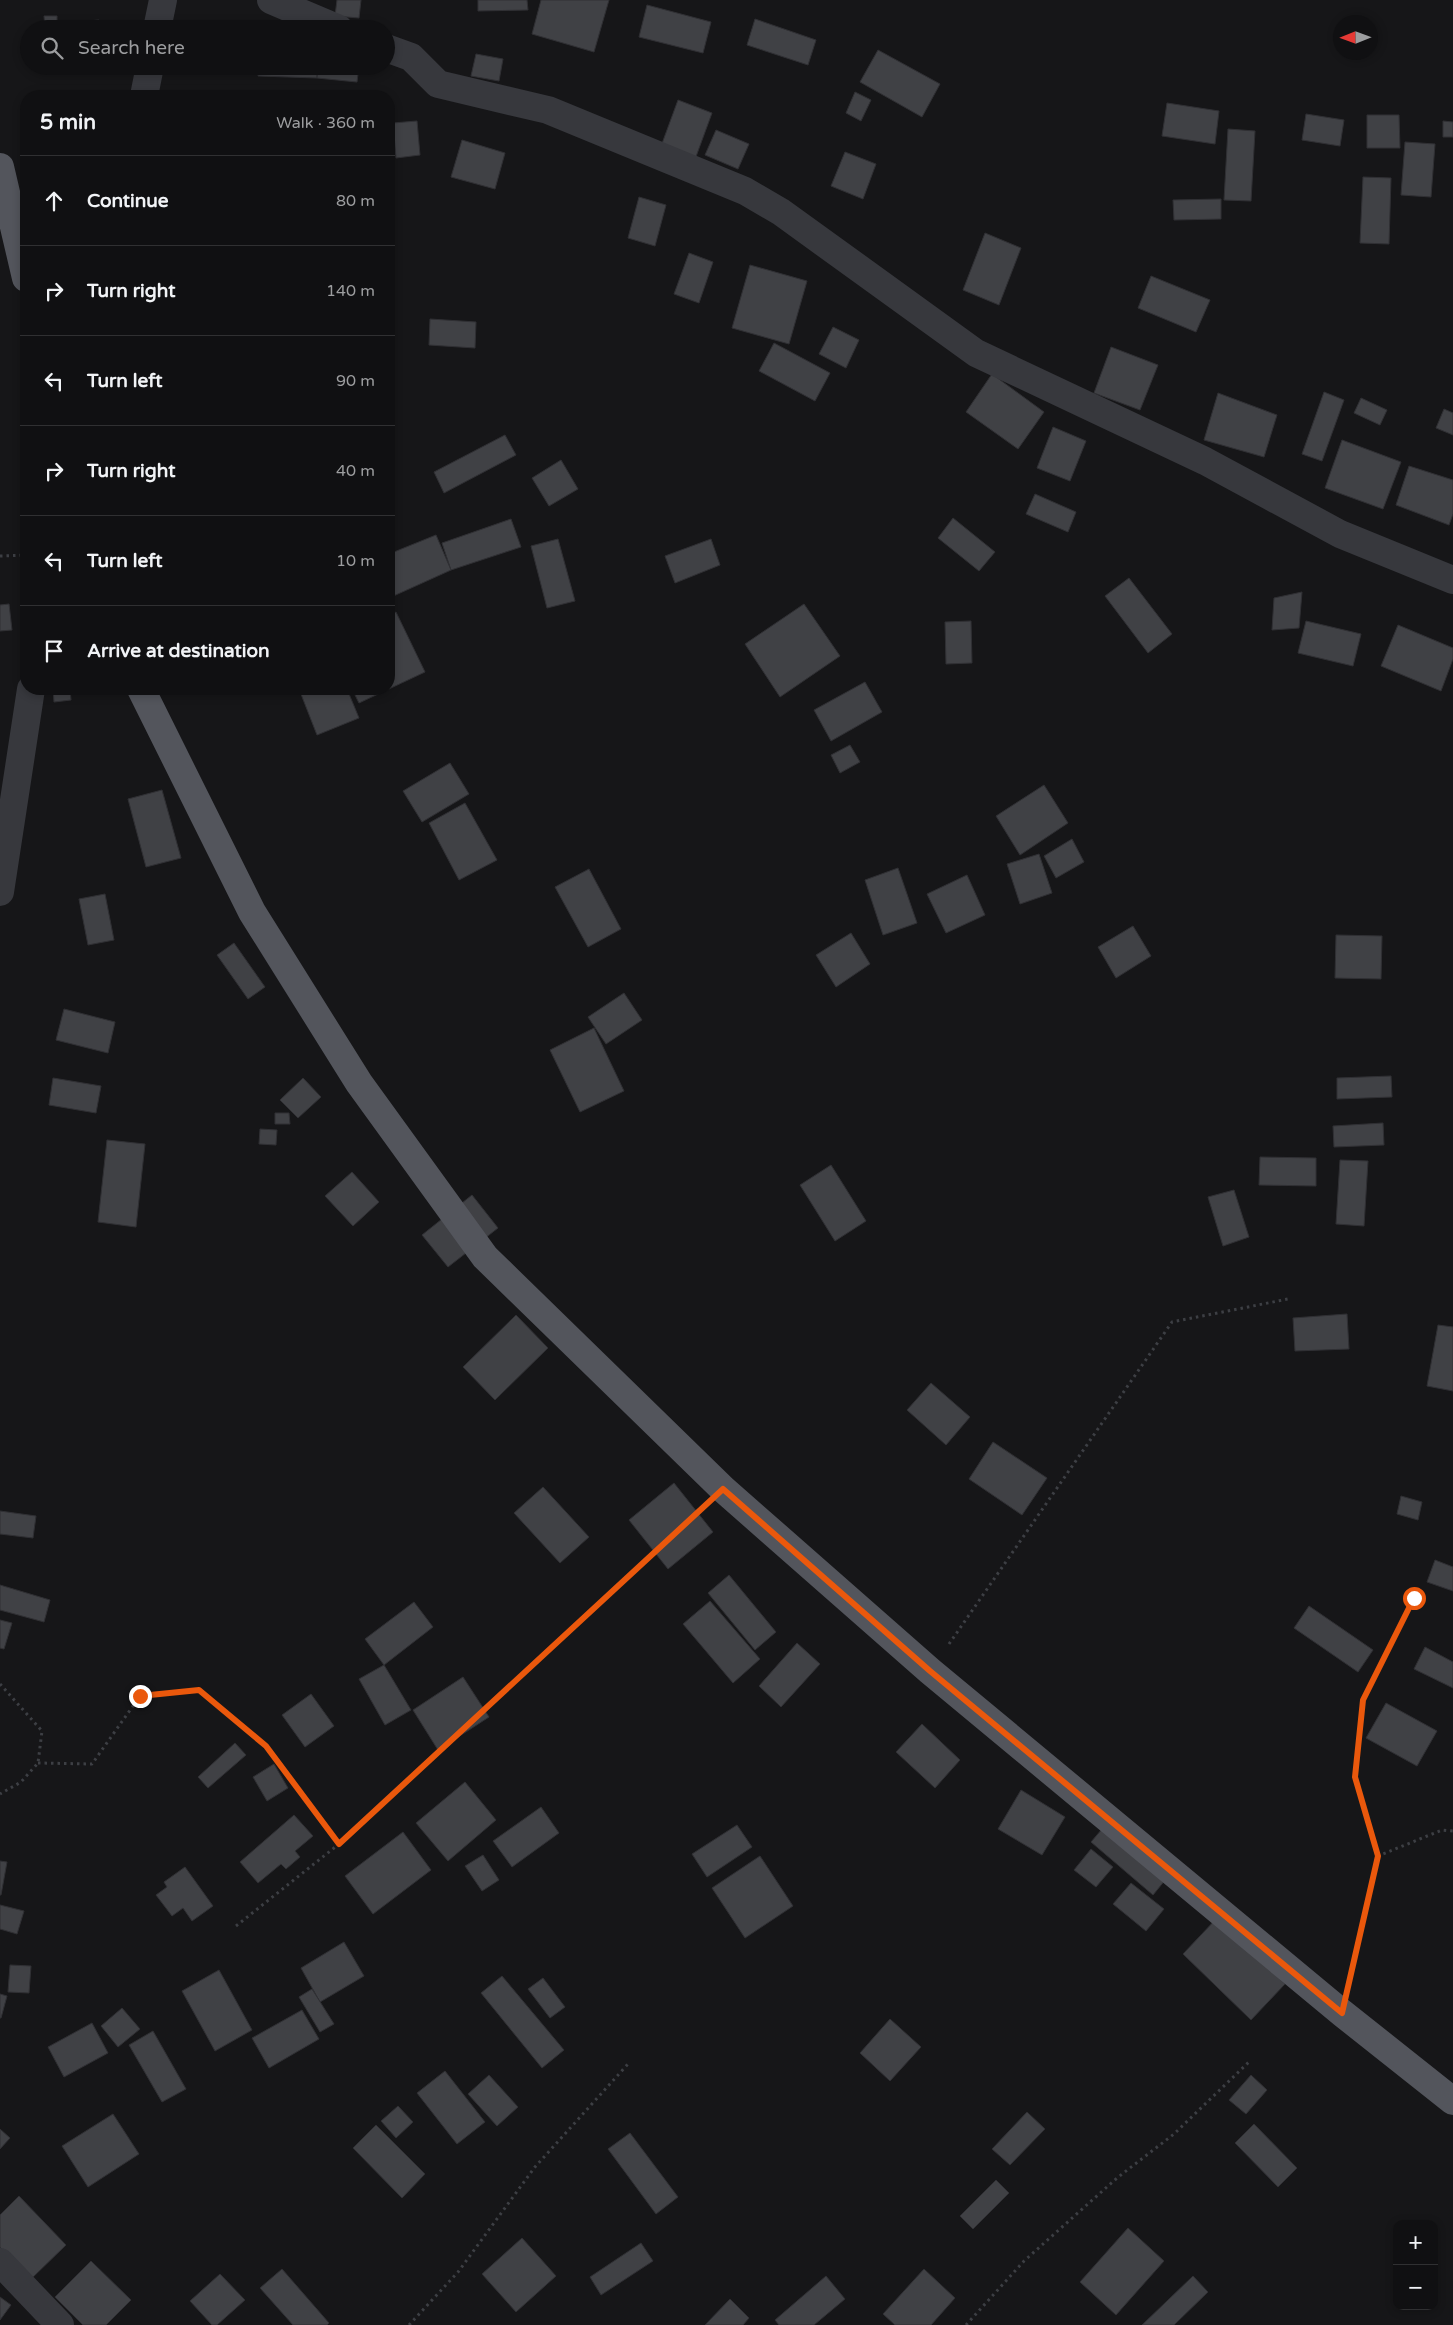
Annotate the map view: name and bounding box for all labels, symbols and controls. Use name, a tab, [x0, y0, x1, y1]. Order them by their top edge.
north arrow	[1333, 15, 1378, 60]
search box	[20, 20, 395, 75]
icon: search	[38, 34, 66, 62]
text: Search here	[78, 37, 185, 59]
text: 5 min	[40, 110, 96, 135]
text: Walk · 360 m	[276, 113, 375, 133]
icon: ahead	[40, 187, 68, 215]
text: Continue	[87, 190, 169, 212]
text: 80 m	[336, 191, 375, 211]
icon: right	[40, 277, 68, 305]
text: Turn right	[87, 280, 175, 302]
text: 140 m	[326, 281, 375, 301]
icon: left	[40, 367, 68, 395]
text: Turn left	[87, 370, 163, 392]
text: 90 m	[336, 371, 375, 391]
icon: right	[40, 457, 68, 485]
text: Turn right	[87, 460, 175, 482]
text: 40 m	[336, 461, 375, 481]
icon: left	[40, 547, 68, 575]
text: Turn left	[87, 550, 163, 572]
text: 10 m	[336, 551, 375, 571]
icon: arrive	[40, 637, 68, 665]
text: Arrive at destination	[87, 640, 270, 662]
route start	[1403, 1587, 1426, 1610]
route end	[129, 1685, 152, 1708]
map controls	[1393, 2220, 1438, 2310]
button: +	[1393, 2220, 1438, 2265]
button: −	[1393, 2265, 1438, 2310]

